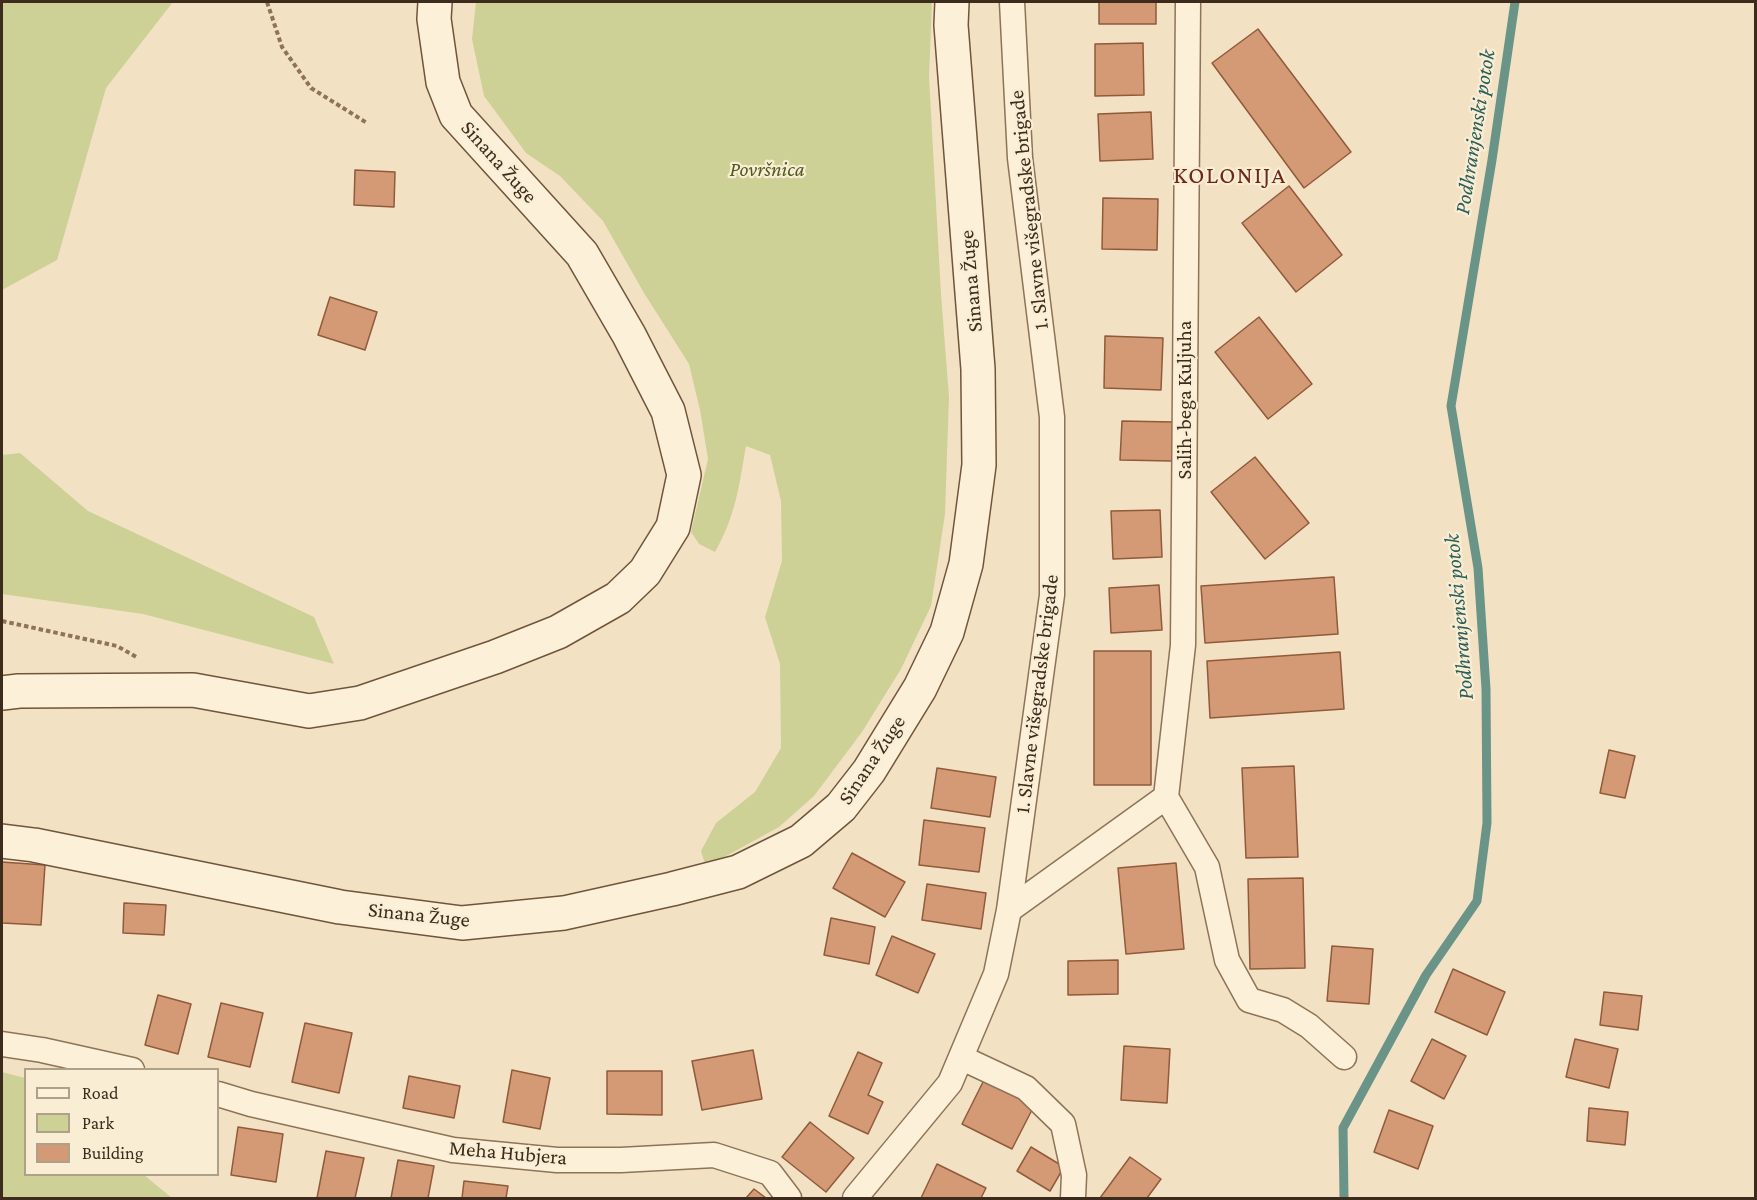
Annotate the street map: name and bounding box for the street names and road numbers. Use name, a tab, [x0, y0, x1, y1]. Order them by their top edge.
street label: 1. Slavne višegradske brigade	[1004, 89, 1054, 331]
street label: Sinana Žuge	[455, 116, 543, 208]
street label: Sinana Žuge	[954, 229, 988, 333]
street label: Salih-bega Kuljuha	[1172, 321, 1198, 479]
street label: 1. Slavne višegradske brigade	[1010, 573, 1064, 815]
street label: Sinana Žuge	[833, 711, 911, 809]
street label: Sinana Žuge	[367, 897, 471, 933]
street label: Meha Hubjera	[448, 1135, 568, 1171]

